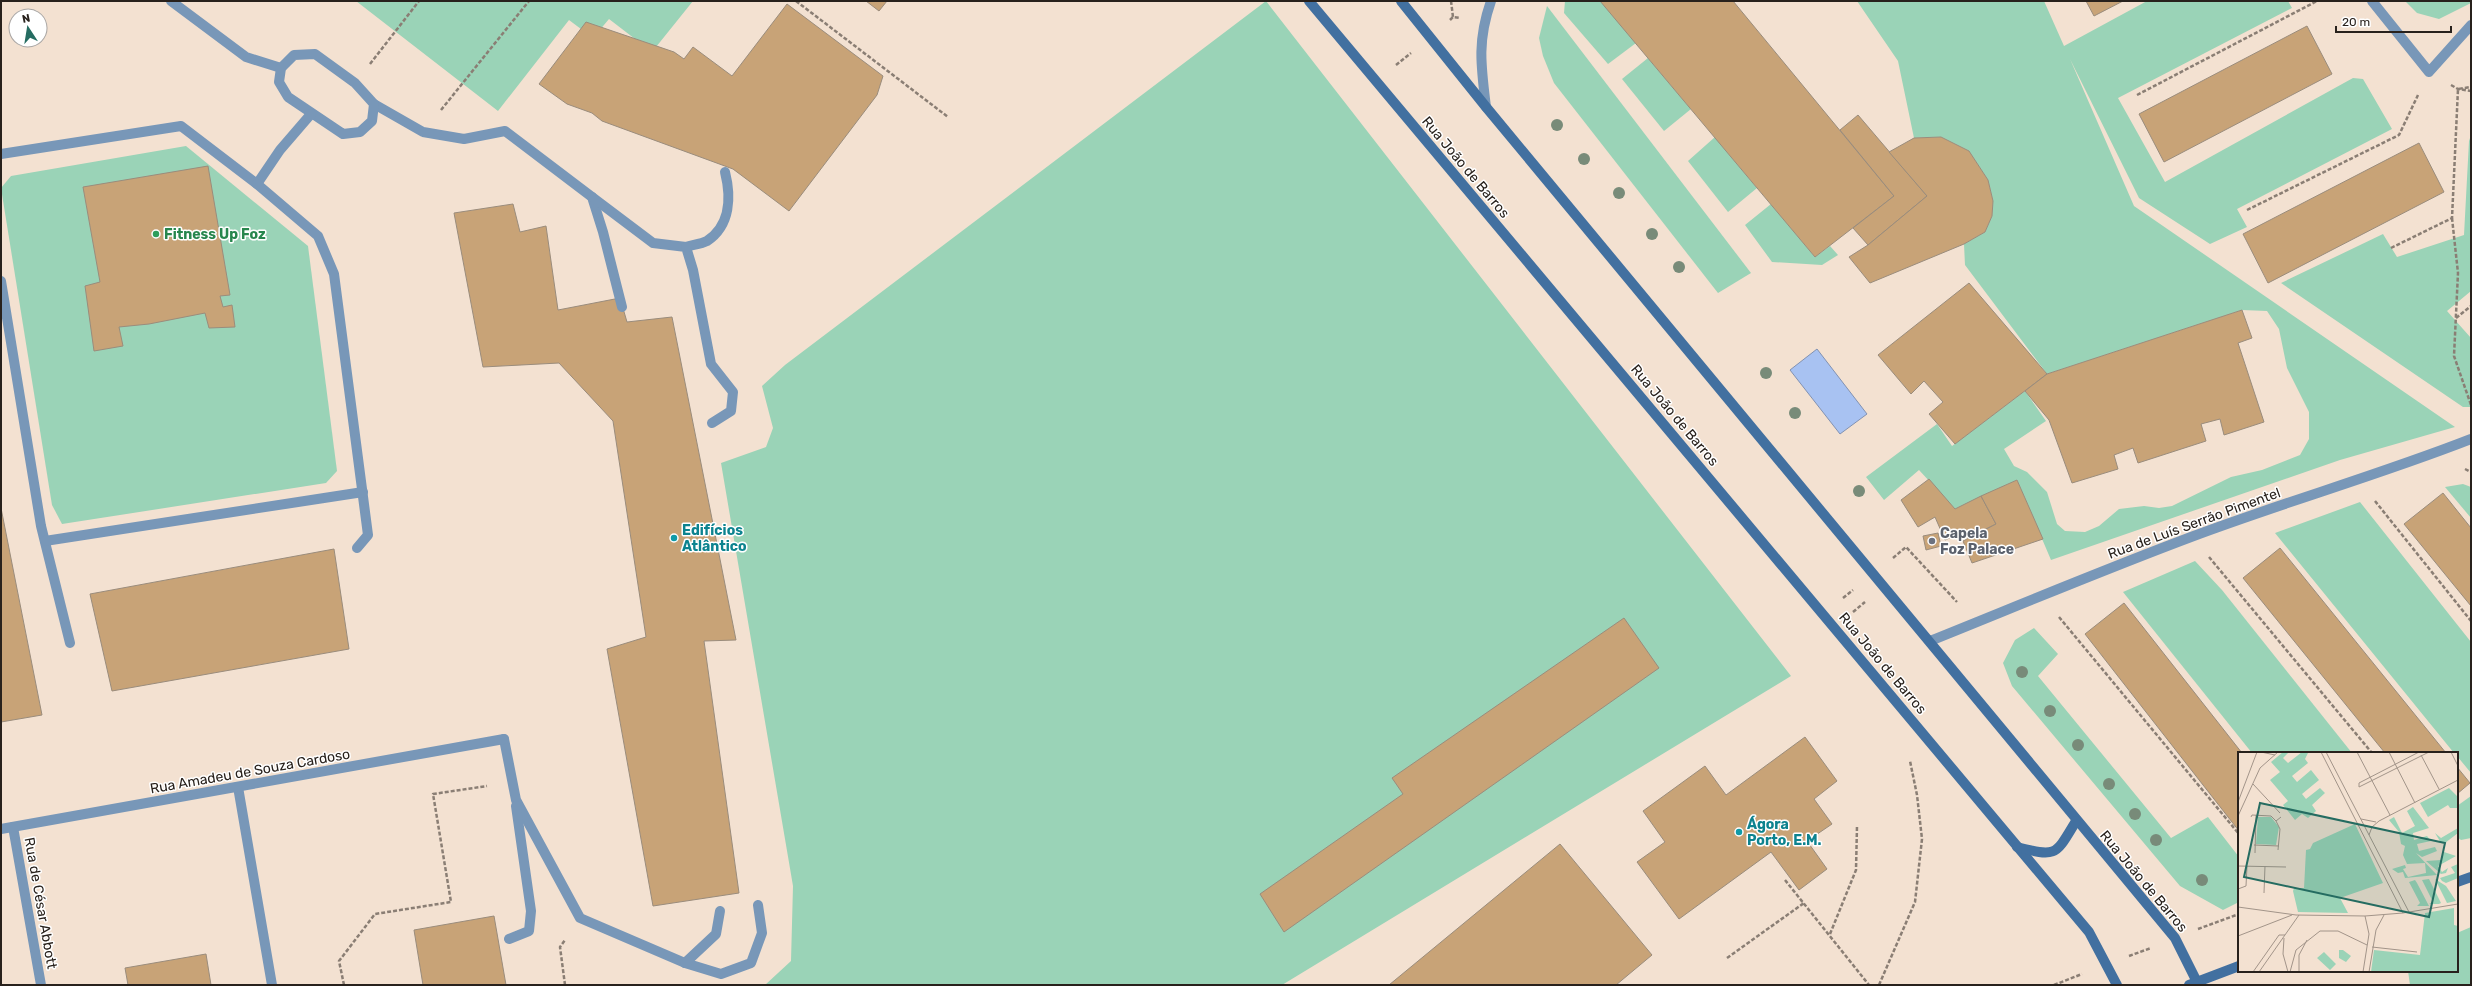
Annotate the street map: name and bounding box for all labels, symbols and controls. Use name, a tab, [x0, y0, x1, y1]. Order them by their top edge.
north arrow	[8, 8, 48, 48]
scale bar	[2336, 8, 2451, 34]
text: N	[21, 12, 31, 26]
text: 20 m	[2342, 15, 2370, 29]
street label: Rua João de Barros	[1418, 113, 1513, 222]
place label: Fitness Up Foz	[164, 226, 266, 243]
marker: Fitness Up Foz	[151, 229, 161, 239]
street label: Rua João de Barros	[1627, 361, 1722, 470]
street label: Rua de Luís Serrão Pimentel	[2106, 484, 2283, 563]
place label: Edifícios Atlântico	[682, 522, 747, 555]
place label: Capela Foz Palace	[1940, 525, 2014, 558]
marker: Edifícios Atlântico	[669, 533, 679, 543]
marker: Capela Foz Palace	[1927, 536, 1937, 546]
street label: Rua João de Barros	[1835, 609, 1930, 718]
street label: Rua Amadeu de Souza Cardoso	[149, 746, 351, 797]
inset map	[2238, 752, 2458, 972]
place label: Ágora Porto, E.M.	[1747, 815, 1822, 849]
marker: Ágora Porto, E.M.	[1734, 827, 1744, 837]
street label: Rua João de Barros	[2096, 827, 2191, 936]
street label: Rua de César Abbott	[21, 836, 61, 971]

